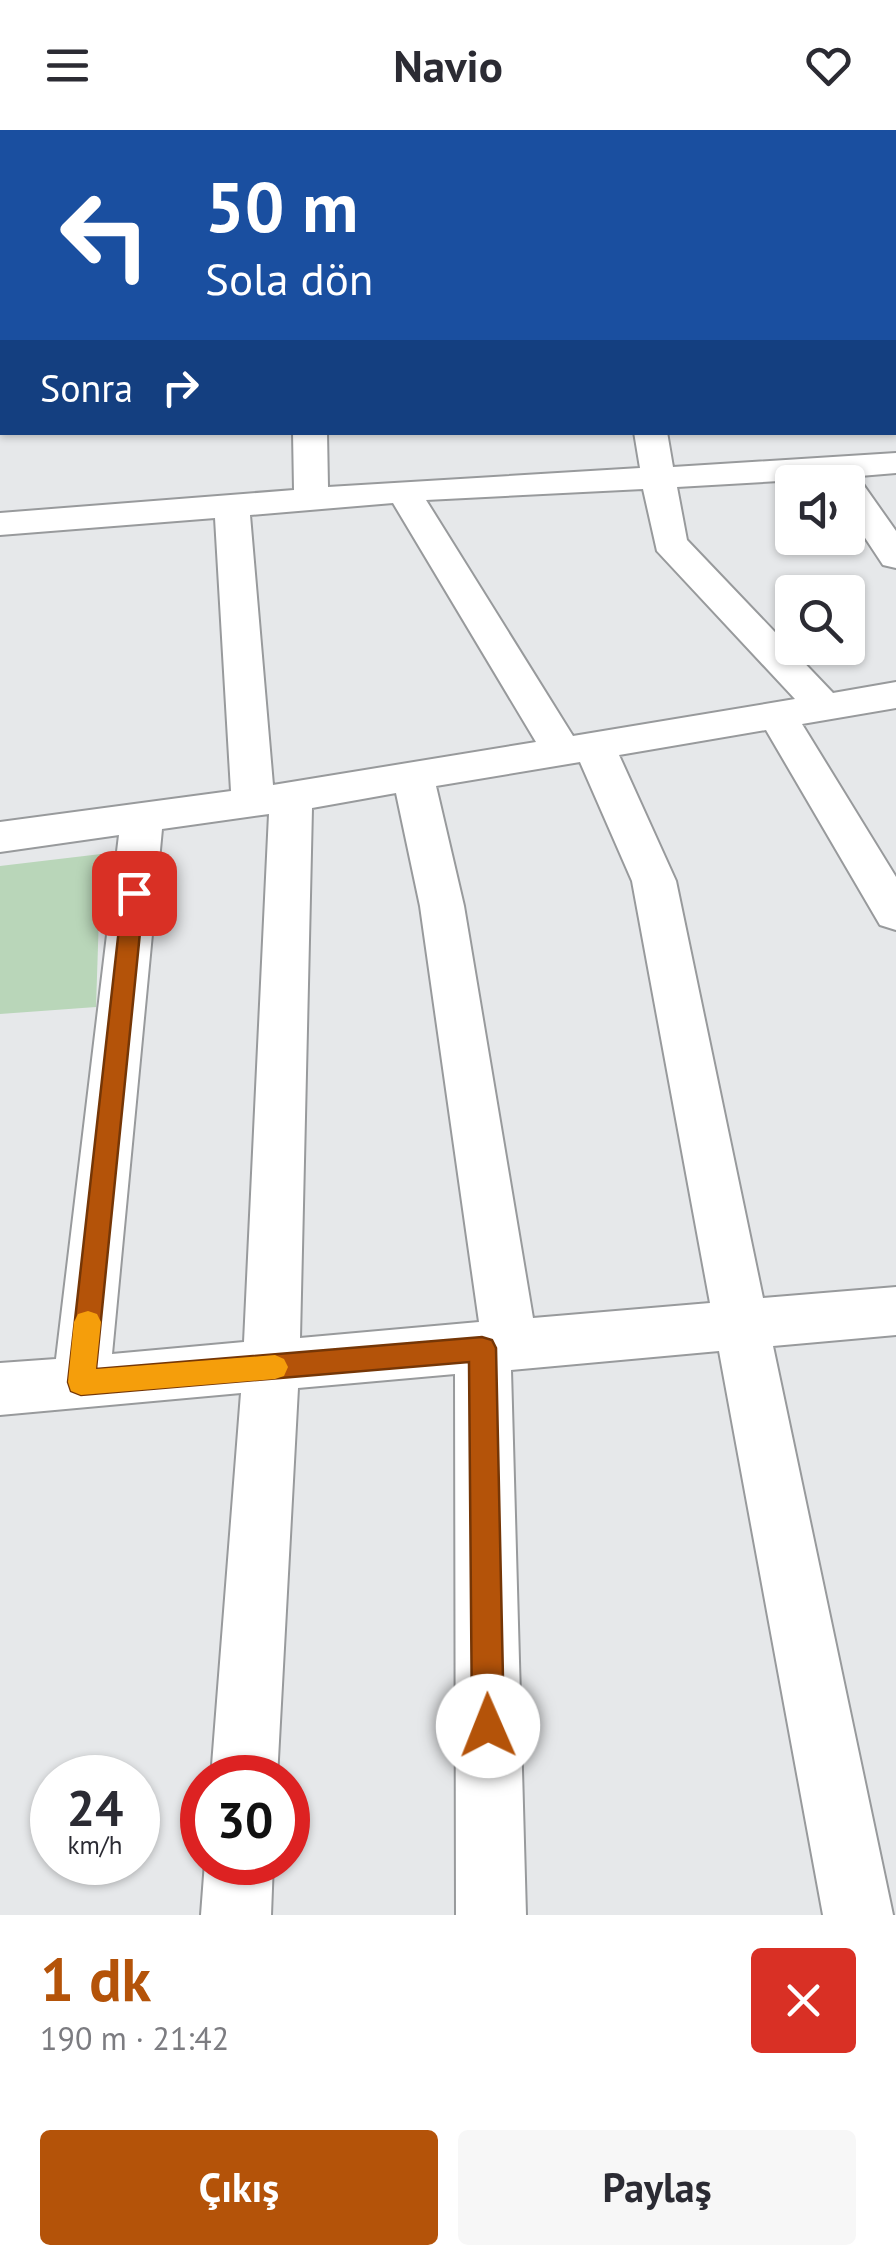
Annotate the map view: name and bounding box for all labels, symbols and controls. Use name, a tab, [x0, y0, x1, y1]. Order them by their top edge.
text: Navio	[393, 36, 503, 94]
icon: menu	[40, 38, 95, 93]
icon: heart	[801, 38, 856, 93]
text: 50 m	[205, 161, 358, 251]
icon: left	[40, 170, 170, 300]
text: Sola dön	[205, 249, 373, 307]
icon: right	[153, 360, 208, 415]
text: Sonra	[40, 363, 133, 412]
map controls	[775, 465, 865, 665]
button: sound	[775, 465, 865, 555]
button: search	[775, 575, 865, 665]
pin	[92, 851, 177, 936]
icon: arrive	[107, 866, 162, 921]
position arrow	[436, 1674, 540, 1778]
speed limit sign: 30	[180, 1755, 310, 1885]
text: 24	[67, 1775, 123, 1840]
text: km/h	[68, 1829, 122, 1861]
text: 1 dk	[40, 1940, 151, 2018]
button: close	[751, 1948, 856, 2053]
text: 190 m · 21:42	[40, 2017, 229, 2059]
button: Çıkış	[40, 2130, 438, 2245]
button: Paylaş	[458, 2130, 856, 2245]

